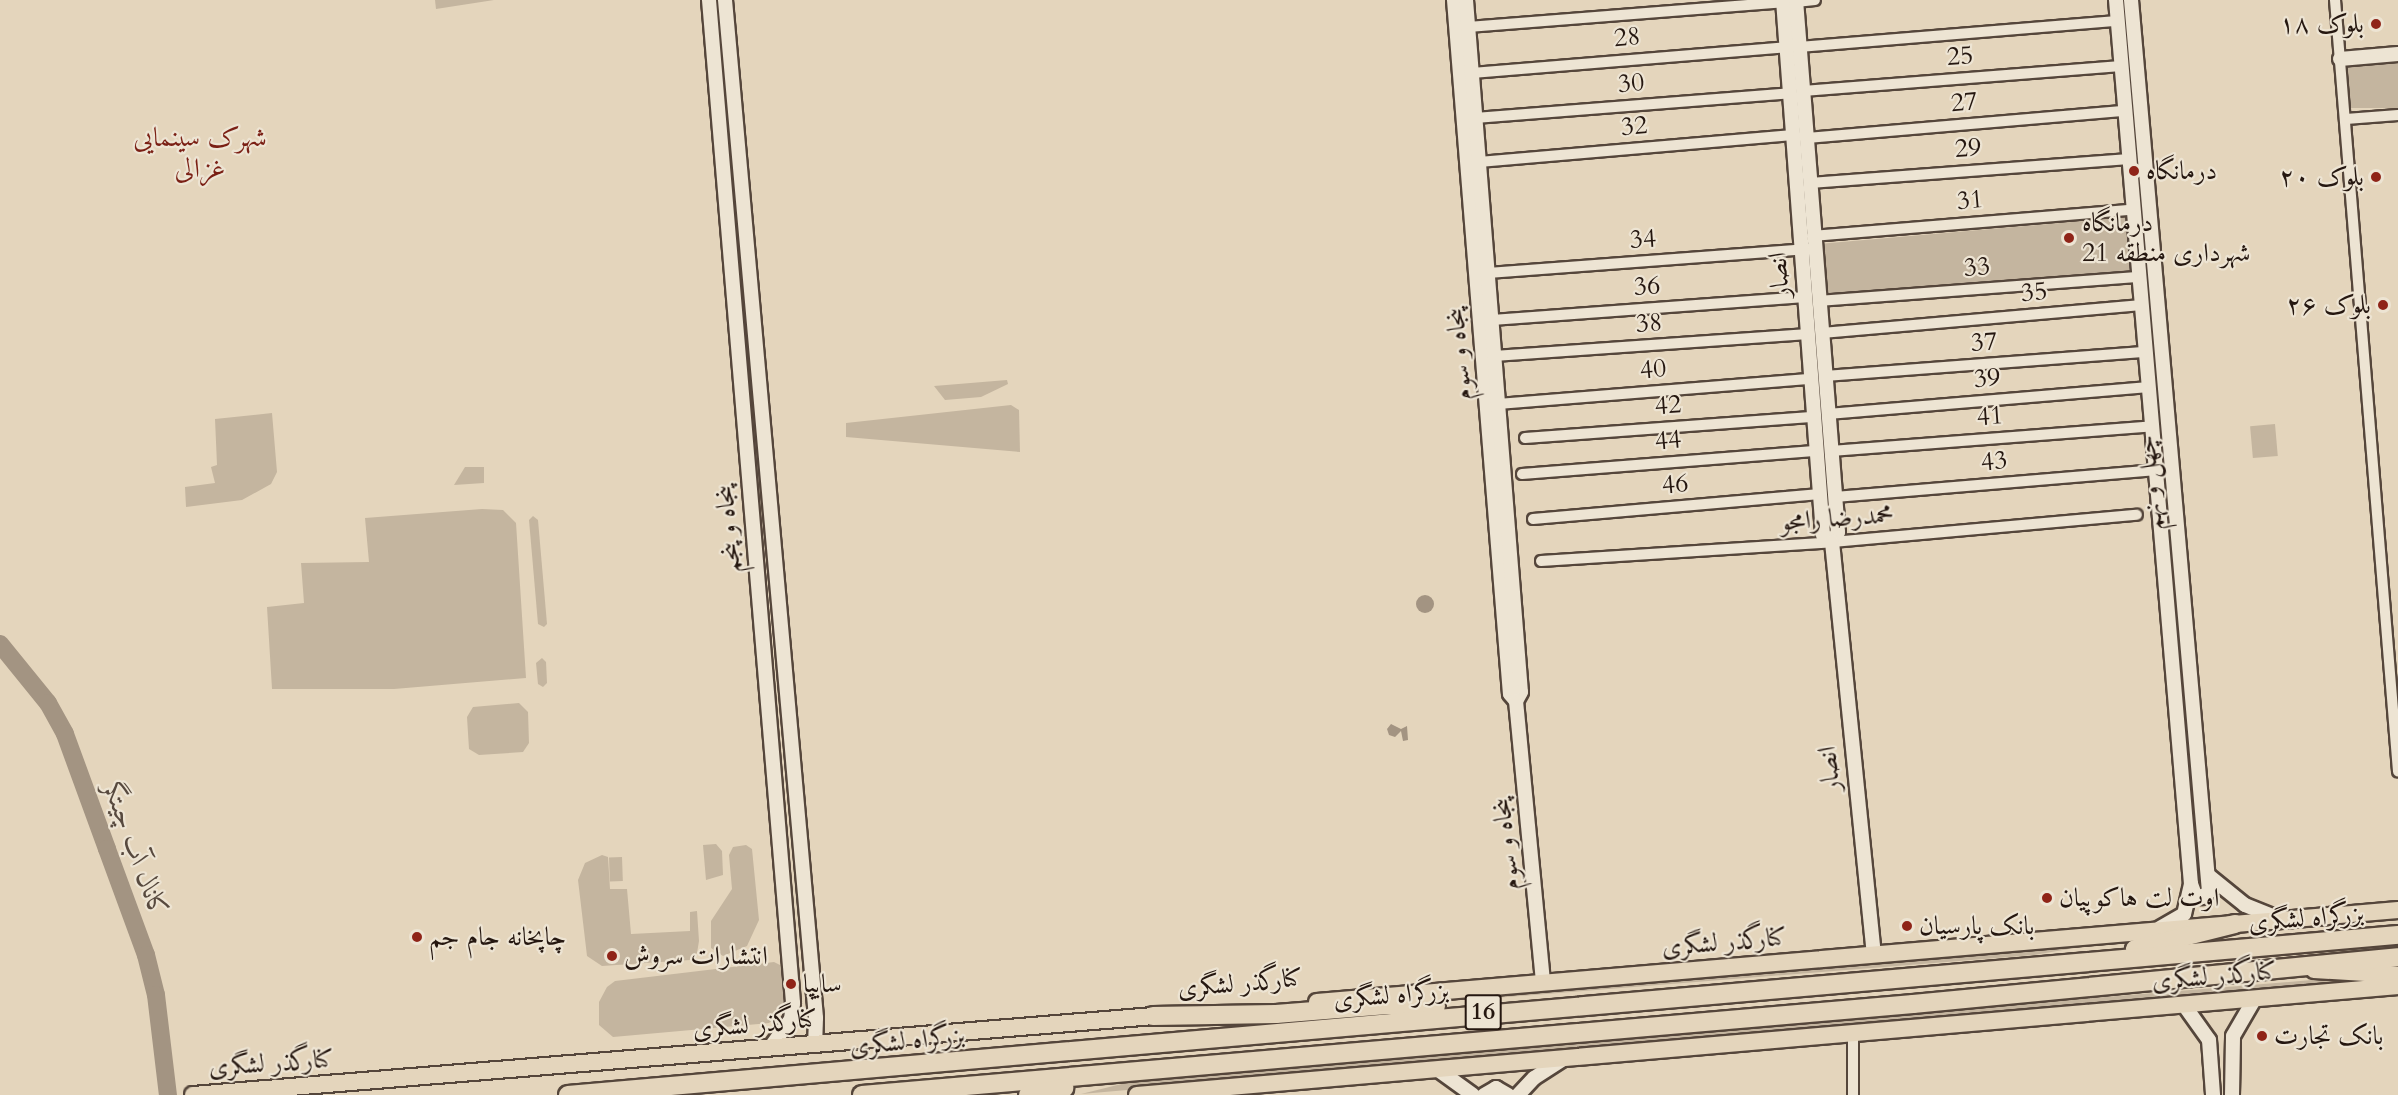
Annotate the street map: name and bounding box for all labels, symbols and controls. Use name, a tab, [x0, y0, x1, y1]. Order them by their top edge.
place label: بلوک ۱۸	[2279, 8, 2364, 40]
marker: بلوک ۱۸	[2369, 17, 2383, 31]
street label: 28	[1612, 20, 1642, 54]
street label: 25	[1946, 40, 1974, 72]
street label: 30	[1616, 66, 1646, 100]
street label: 27	[1949, 85, 1979, 119]
street label: 32	[1619, 109, 1649, 143]
district label: شهرک سینمایی غزالی	[133, 121, 267, 184]
street label: 29	[1954, 132, 1982, 164]
place label: درمانگاه	[2146, 155, 2217, 187]
place label: بلوک ۲۰	[2279, 161, 2364, 193]
marker: درمانگاه	[2127, 164, 2141, 178]
marker: بلوک ۲۰	[2369, 170, 2383, 184]
street label: 31	[1955, 183, 1985, 217]
place label: درمانگاه شهرداری منطقه 21	[2082, 207, 2250, 268]
street label: 34	[1629, 223, 1657, 255]
marker: درمانگاه شهرداری منطقه 21	[2060, 229, 2078, 247]
street label: انصار	[1762, 251, 1796, 299]
street label: 33	[1963, 251, 1991, 283]
street label: 36	[1633, 270, 1661, 302]
street label: 35	[2019, 275, 2049, 309]
place label: بلوک ۲۶	[2286, 289, 2371, 321]
marker: بلوک ۲۶	[2376, 298, 2390, 312]
street label: پنجاه و سوم	[1439, 306, 1479, 402]
street label: 38	[1635, 307, 1663, 339]
street label: 37	[1970, 326, 1998, 358]
street label: 40	[1638, 352, 1668, 386]
street label: 39	[1972, 361, 2002, 395]
street label: 42	[1654, 389, 1682, 421]
street label: 41	[1976, 400, 2004, 432]
street label: 44	[1653, 423, 1683, 457]
street label: چهل و نهم	[2130, 434, 2170, 532]
street label: 43	[1979, 444, 2009, 478]
street label: 46	[1660, 467, 1690, 501]
street label: پنجاه و پنجم	[709, 483, 747, 575]
street label: محمدرضا رامجو	[1779, 498, 1895, 538]
street label: انصار	[1811, 745, 1847, 793]
water label: کانال آب چیتگر	[96, 777, 176, 923]
street label: پنجاه و سوم	[1486, 796, 1526, 892]
place label: اوت لت هاکوپیان	[2059, 882, 2219, 914]
marker: اوت لت هاکوپیان	[2040, 891, 2054, 905]
street label: بزرگراه لشگری	[2247, 897, 2365, 939]
place label: بانک پارسیان	[1919, 910, 2034, 942]
marker: بانک پارسیان	[1900, 919, 1914, 933]
place label: چاپخانه جام جم	[429, 921, 566, 953]
street label: کنارگذر لشگری	[1660, 921, 1788, 963]
marker: چاپخانه جام جم	[410, 930, 424, 944]
place label: انتشارات سروش	[624, 940, 768, 972]
marker: انتشارات سروش	[605, 949, 619, 963]
street label: کنارگذر لشگری	[2150, 955, 2278, 997]
street label: کنارگذر لشگری	[1176, 962, 1304, 1004]
place label: سایپا	[803, 968, 842, 1000]
street label: بزرگراه لشگری	[1332, 974, 1450, 1016]
marker: سایپا	[784, 977, 798, 991]
road number: 16	[1464, 991, 1502, 1033]
street label: کنارگذر لشگری	[691, 1003, 819, 1045]
street label: بزرگراه لشگری	[848, 1019, 966, 1063]
place label: بانک تجارت	[2274, 1020, 2383, 1052]
marker: بانک تجارت	[2255, 1029, 2269, 1043]
street label: کنارگذر لشگری	[207, 1043, 335, 1083]

